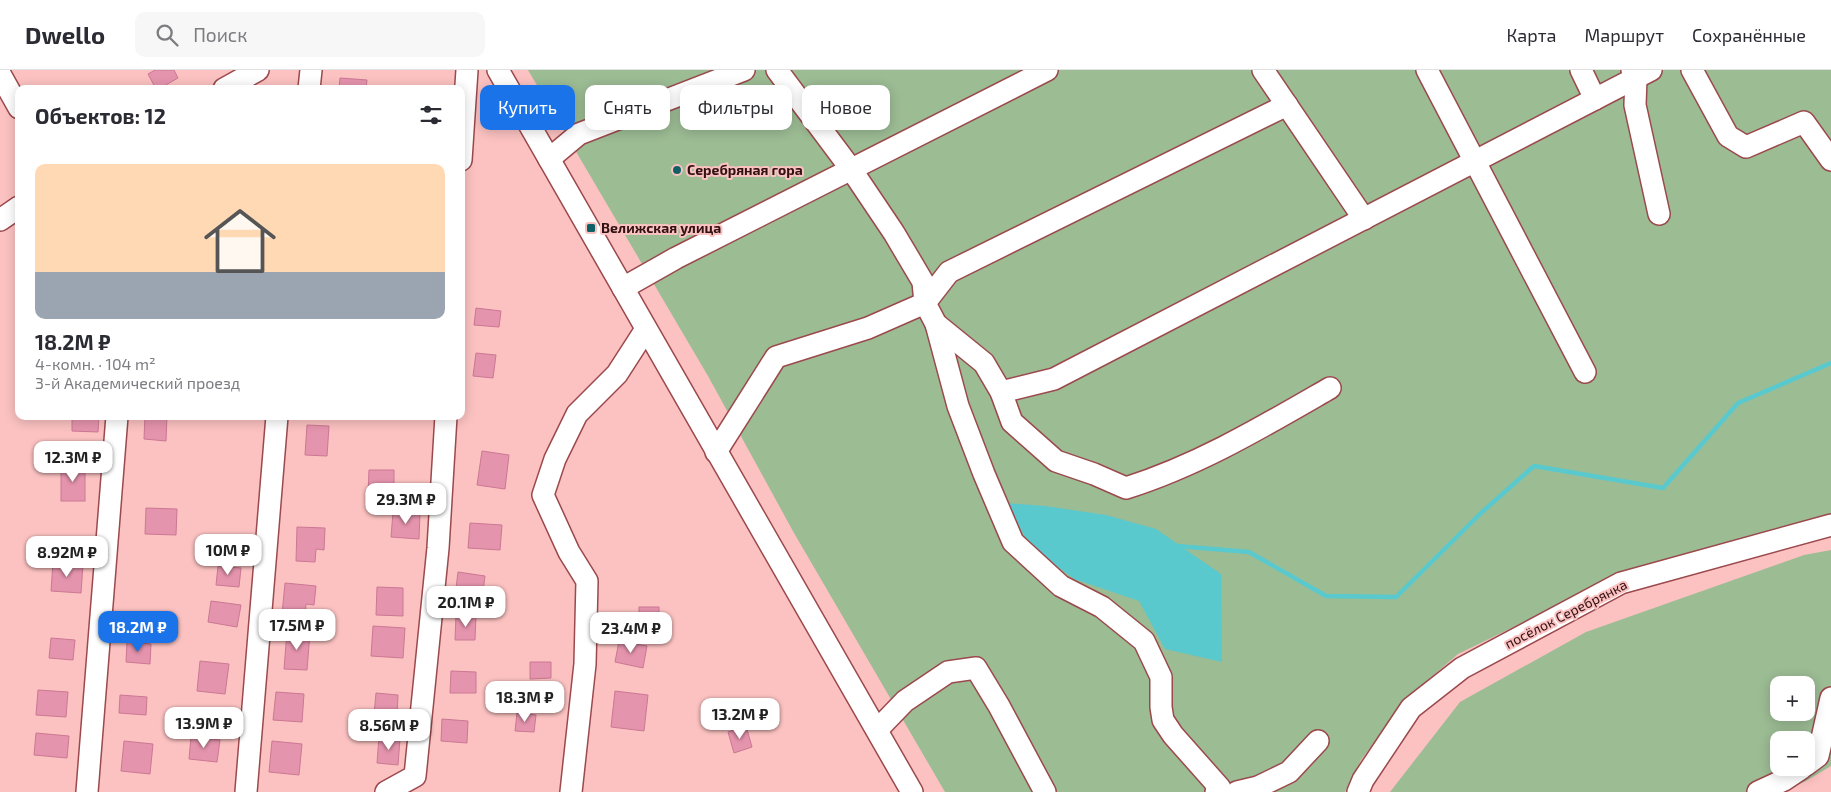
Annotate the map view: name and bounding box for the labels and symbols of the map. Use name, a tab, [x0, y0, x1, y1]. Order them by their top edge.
place label: Серебряная гора	[687, 161, 803, 178]
marker: Серебряная гора	[671, 164, 683, 176]
place label: Велижская улица	[601, 219, 721, 236]
marker: Велижская улица	[585, 222, 597, 234]
pin: 12.3M ₽	[27, 440, 119, 483]
pin: 29.3M ₽	[360, 482, 452, 525]
pin: 10M ₽	[193, 534, 263, 576]
pin: 8.92M ₽	[21, 536, 113, 578]
street label: посёлок Серебрянка	[1502, 575, 1630, 652]
pin: 20.1M ₽	[420, 586, 512, 628]
pin: 17.5M ₽	[251, 608, 343, 651]
pin: 18.2M ₽	[92, 610, 184, 653]
pin: 23.4M ₽	[585, 612, 677, 654]
pin: 18.3M ₽	[479, 680, 571, 723]
pin: 13.2M ₽	[694, 698, 786, 740]
pin: 13.9M ₽	[158, 706, 250, 749]
pin: 8.56M ₽	[343, 708, 435, 751]

